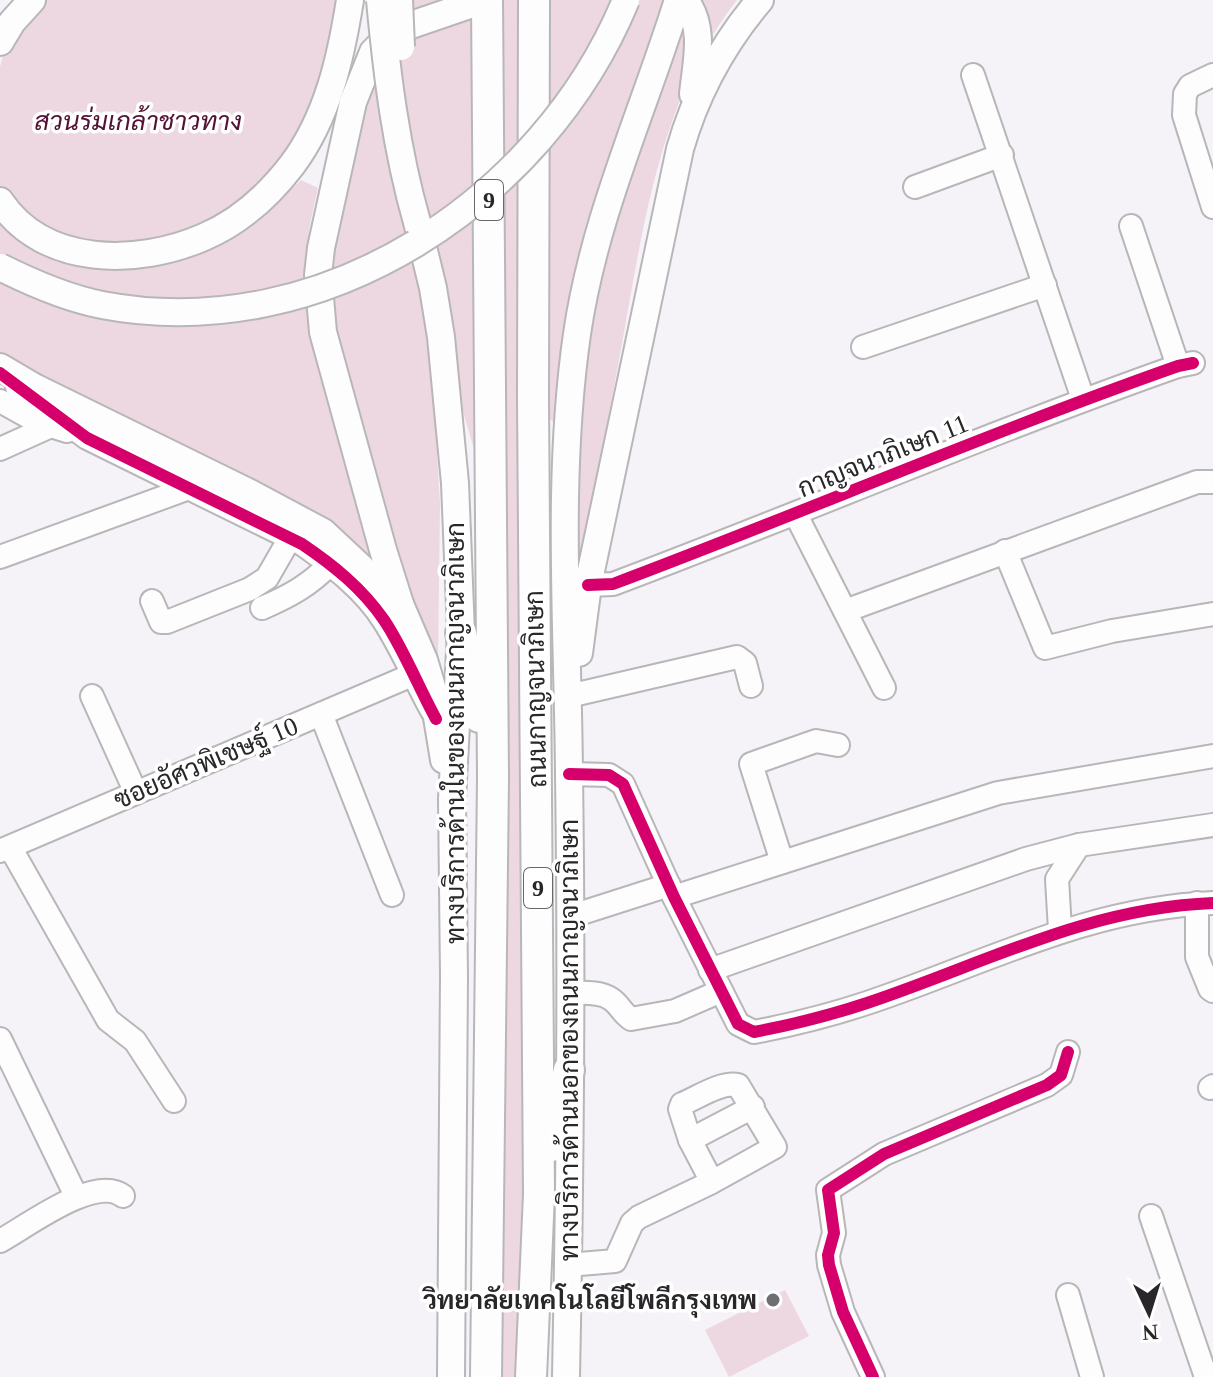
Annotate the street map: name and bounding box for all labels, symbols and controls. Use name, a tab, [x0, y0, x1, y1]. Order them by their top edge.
park label: สวนร่มเกล้าชาวทาง	[34, 105, 242, 136]
road number: 9	[475, 180, 503, 220]
street label: กาญจนาภิเษก 11	[793, 408, 973, 504]
street label: ทางบริการด้านในของถนนกาญจนาภิเษก	[439, 522, 471, 944]
street label: ถนนกาญจนาภิเษก	[519, 590, 553, 788]
street label: ซอยอัศวพิเชษฐ์ 10	[108, 708, 304, 818]
street label: ทางบริการด้านนอกของถนนกาญจนาภิเษก	[553, 819, 585, 1261]
road number: 9	[524, 868, 552, 908]
north arrow	[1109, 1273, 1189, 1353]
place label: วิทยาลัยเทคโนโลยีโพลีกรุงเทพ	[422, 1283, 757, 1318]
marker: วิทยาลัยเทคโนโลยีโพลีกรุงเทพ	[764, 1291, 782, 1309]
text: N	[1141, 1319, 1159, 1345]

